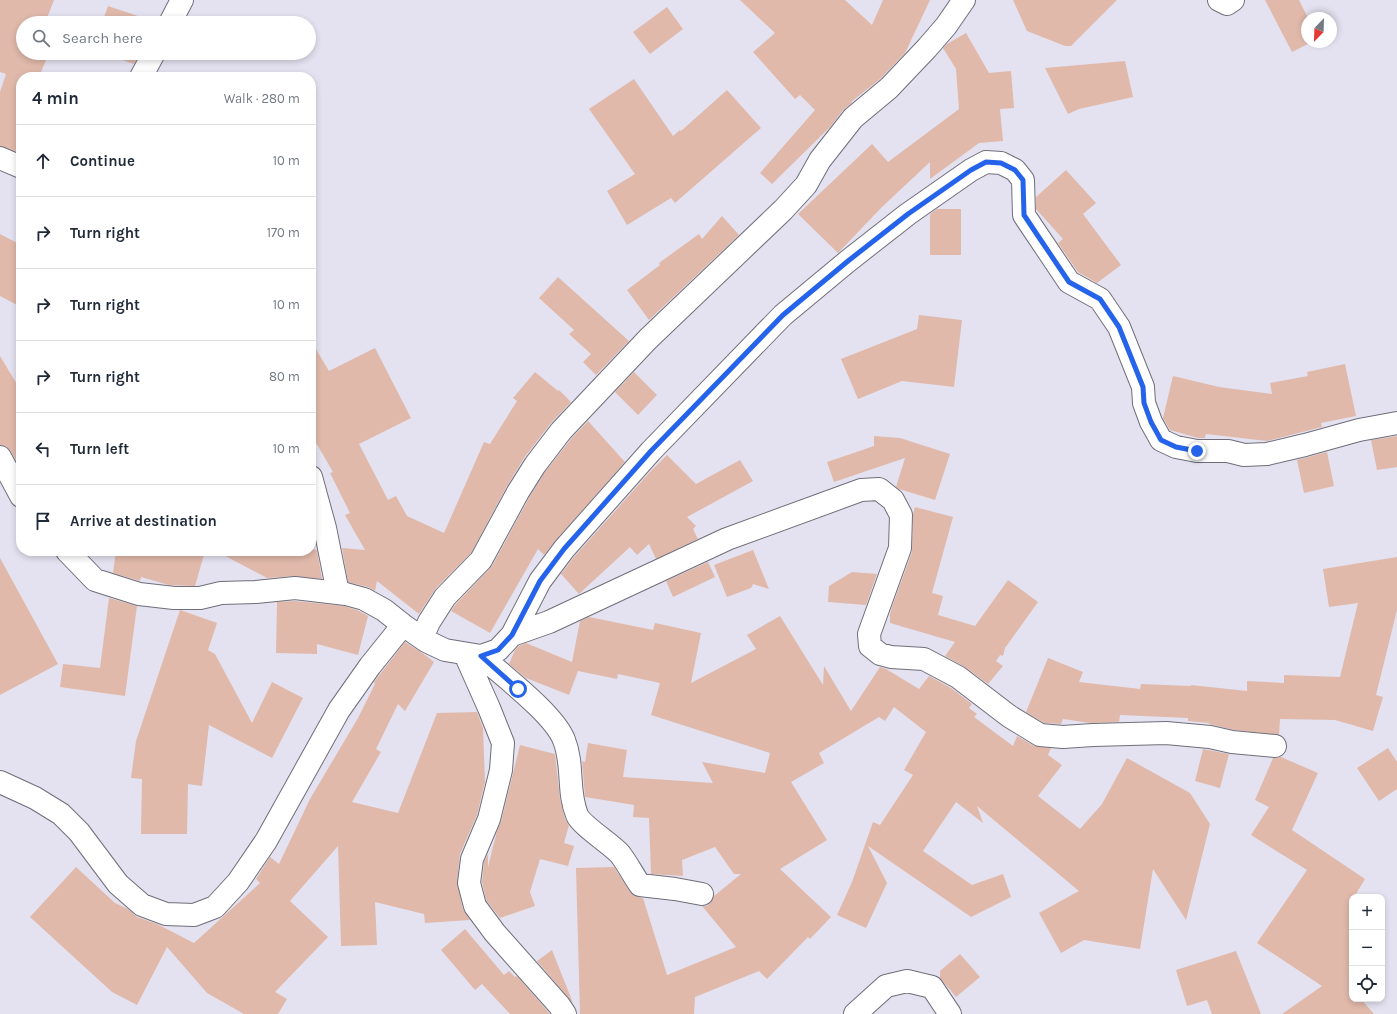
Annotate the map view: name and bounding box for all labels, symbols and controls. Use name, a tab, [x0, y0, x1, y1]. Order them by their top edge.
north arrow	[1301, 12, 1337, 48]
search box	[16, 16, 316, 60]
icon: search	[30, 27, 52, 49]
text: Search here	[62, 29, 143, 47]
text: 4 min	[32, 88, 79, 108]
text: Walk · 280 m	[224, 91, 300, 106]
icon: ahead	[32, 150, 54, 172]
text: Continue	[70, 152, 135, 170]
text: 10 m	[273, 153, 300, 168]
icon: right	[32, 222, 54, 244]
text: Turn right	[70, 224, 140, 242]
text: 170 m	[267, 225, 300, 240]
icon: right	[32, 294, 54, 316]
text: Turn right	[70, 296, 140, 314]
text: 10 m	[273, 297, 300, 312]
icon: right	[32, 366, 54, 388]
text: Turn right	[70, 368, 140, 386]
text: 80 m	[269, 369, 300, 384]
icon: left	[32, 438, 54, 460]
text: Turn left	[70, 440, 129, 458]
text: 10 m	[273, 441, 300, 456]
route end	[1188, 442, 1206, 460]
icon: arrive	[32, 510, 54, 532]
text: Arrive at destination	[70, 512, 217, 530]
route start	[509, 680, 527, 698]
map controls	[1349, 894, 1385, 1002]
button: +	[1349, 894, 1385, 930]
button: −	[1349, 930, 1385, 966]
button: locate	[1349, 966, 1385, 1002]

